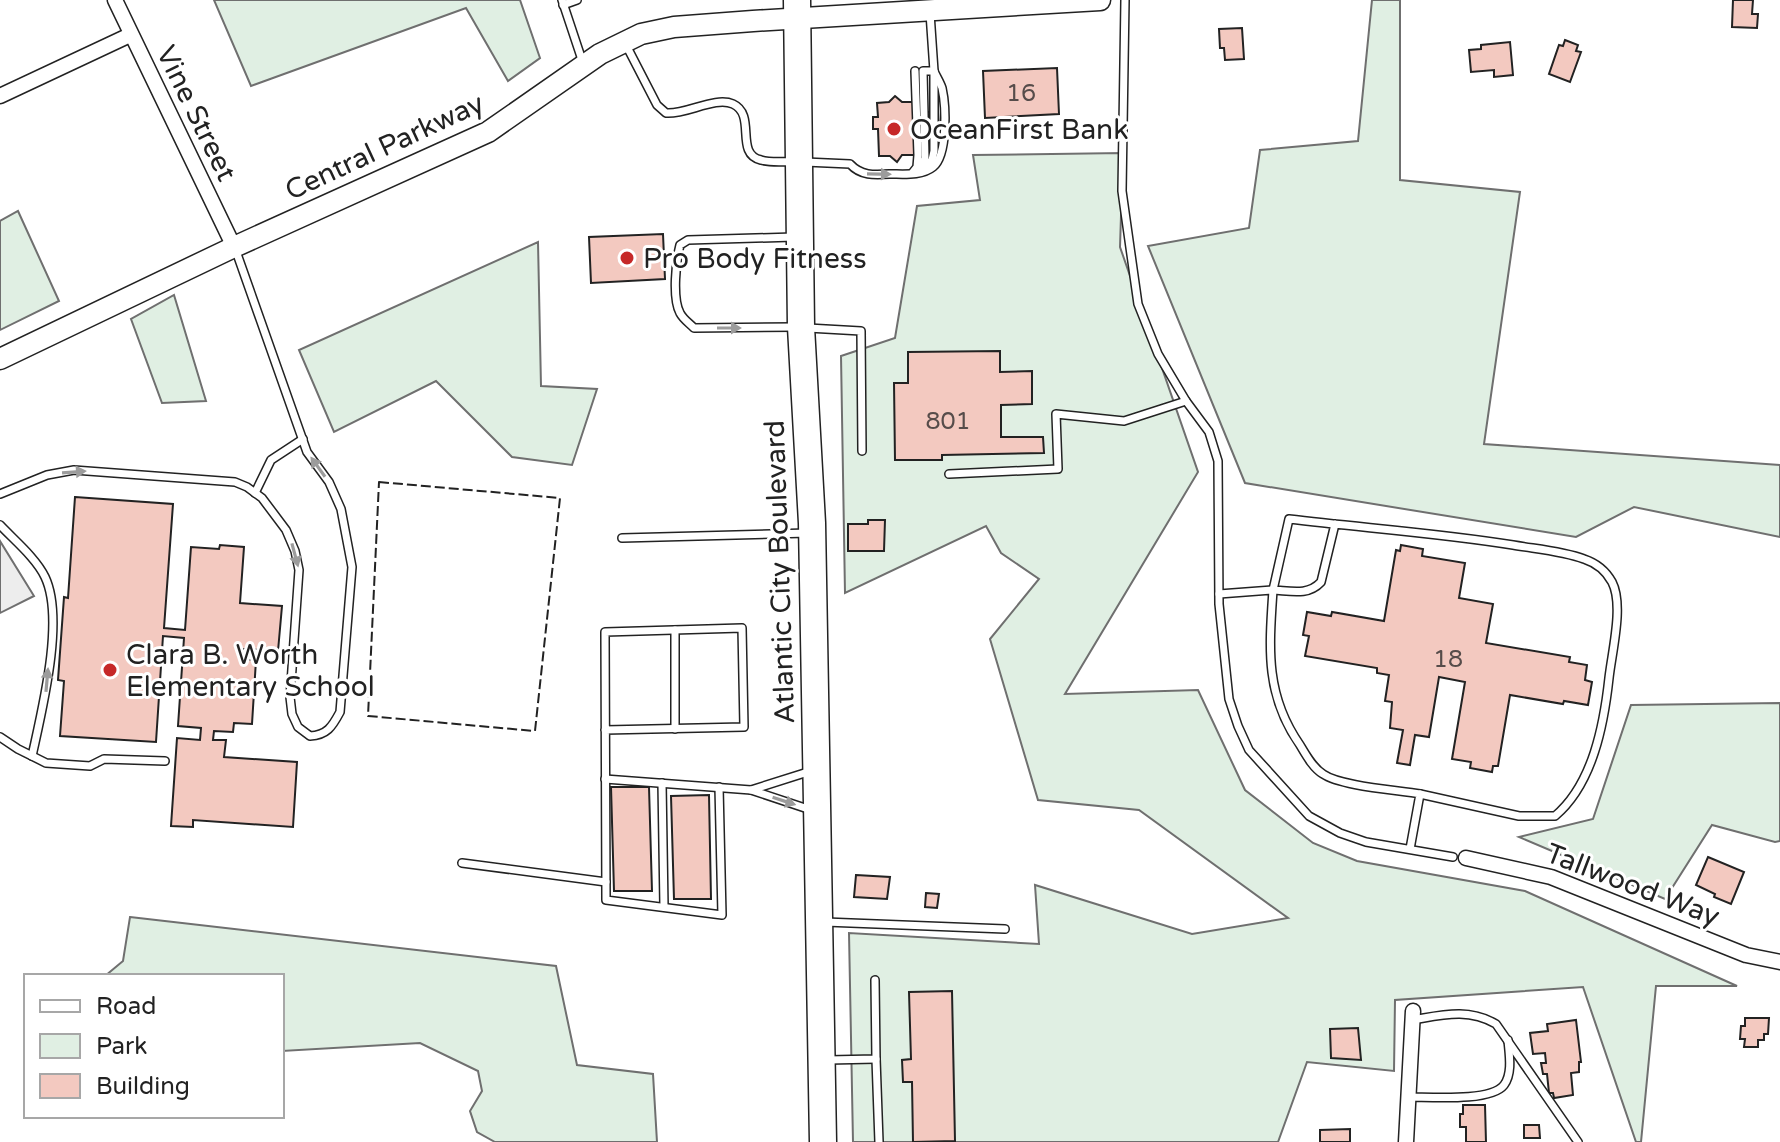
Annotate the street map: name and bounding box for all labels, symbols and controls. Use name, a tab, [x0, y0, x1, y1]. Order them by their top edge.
street label: Vine Street	[149, 40, 244, 187]
house number: 16	[1006, 79, 1036, 108]
street label: Central Parkway	[280, 86, 489, 208]
place label: OceanFirst Bank	[910, 113, 1128, 147]
marker: OceanFirst Bank	[885, 120, 903, 138]
one-way arrow	[867, 168, 892, 180]
place label: Pro Body Fitness	[643, 242, 867, 276]
marker: Pro Body Fitness	[618, 249, 636, 267]
one-way arrow	[717, 322, 742, 334]
house number: 801	[925, 407, 971, 436]
street label: Atlantic City Boulevard	[758, 419, 802, 724]
one-way arrow	[310, 456, 326, 477]
one-way arrow	[62, 465, 87, 478]
one-way arrow	[289, 543, 301, 568]
place label: Clara B. Worth Elementary School	[126, 638, 375, 704]
house number: 18	[1433, 645, 1463, 674]
marker: Clara B. Worth Elementary School	[101, 661, 119, 679]
one-way arrow	[41, 667, 54, 692]
one-way arrow	[772, 795, 796, 808]
street label: Tallwood Way	[1541, 836, 1724, 934]
legend	[24, 974, 284, 1118]
text: Road	[96, 992, 156, 1021]
text: Park	[96, 1032, 147, 1061]
text: Building	[96, 1072, 190, 1101]

